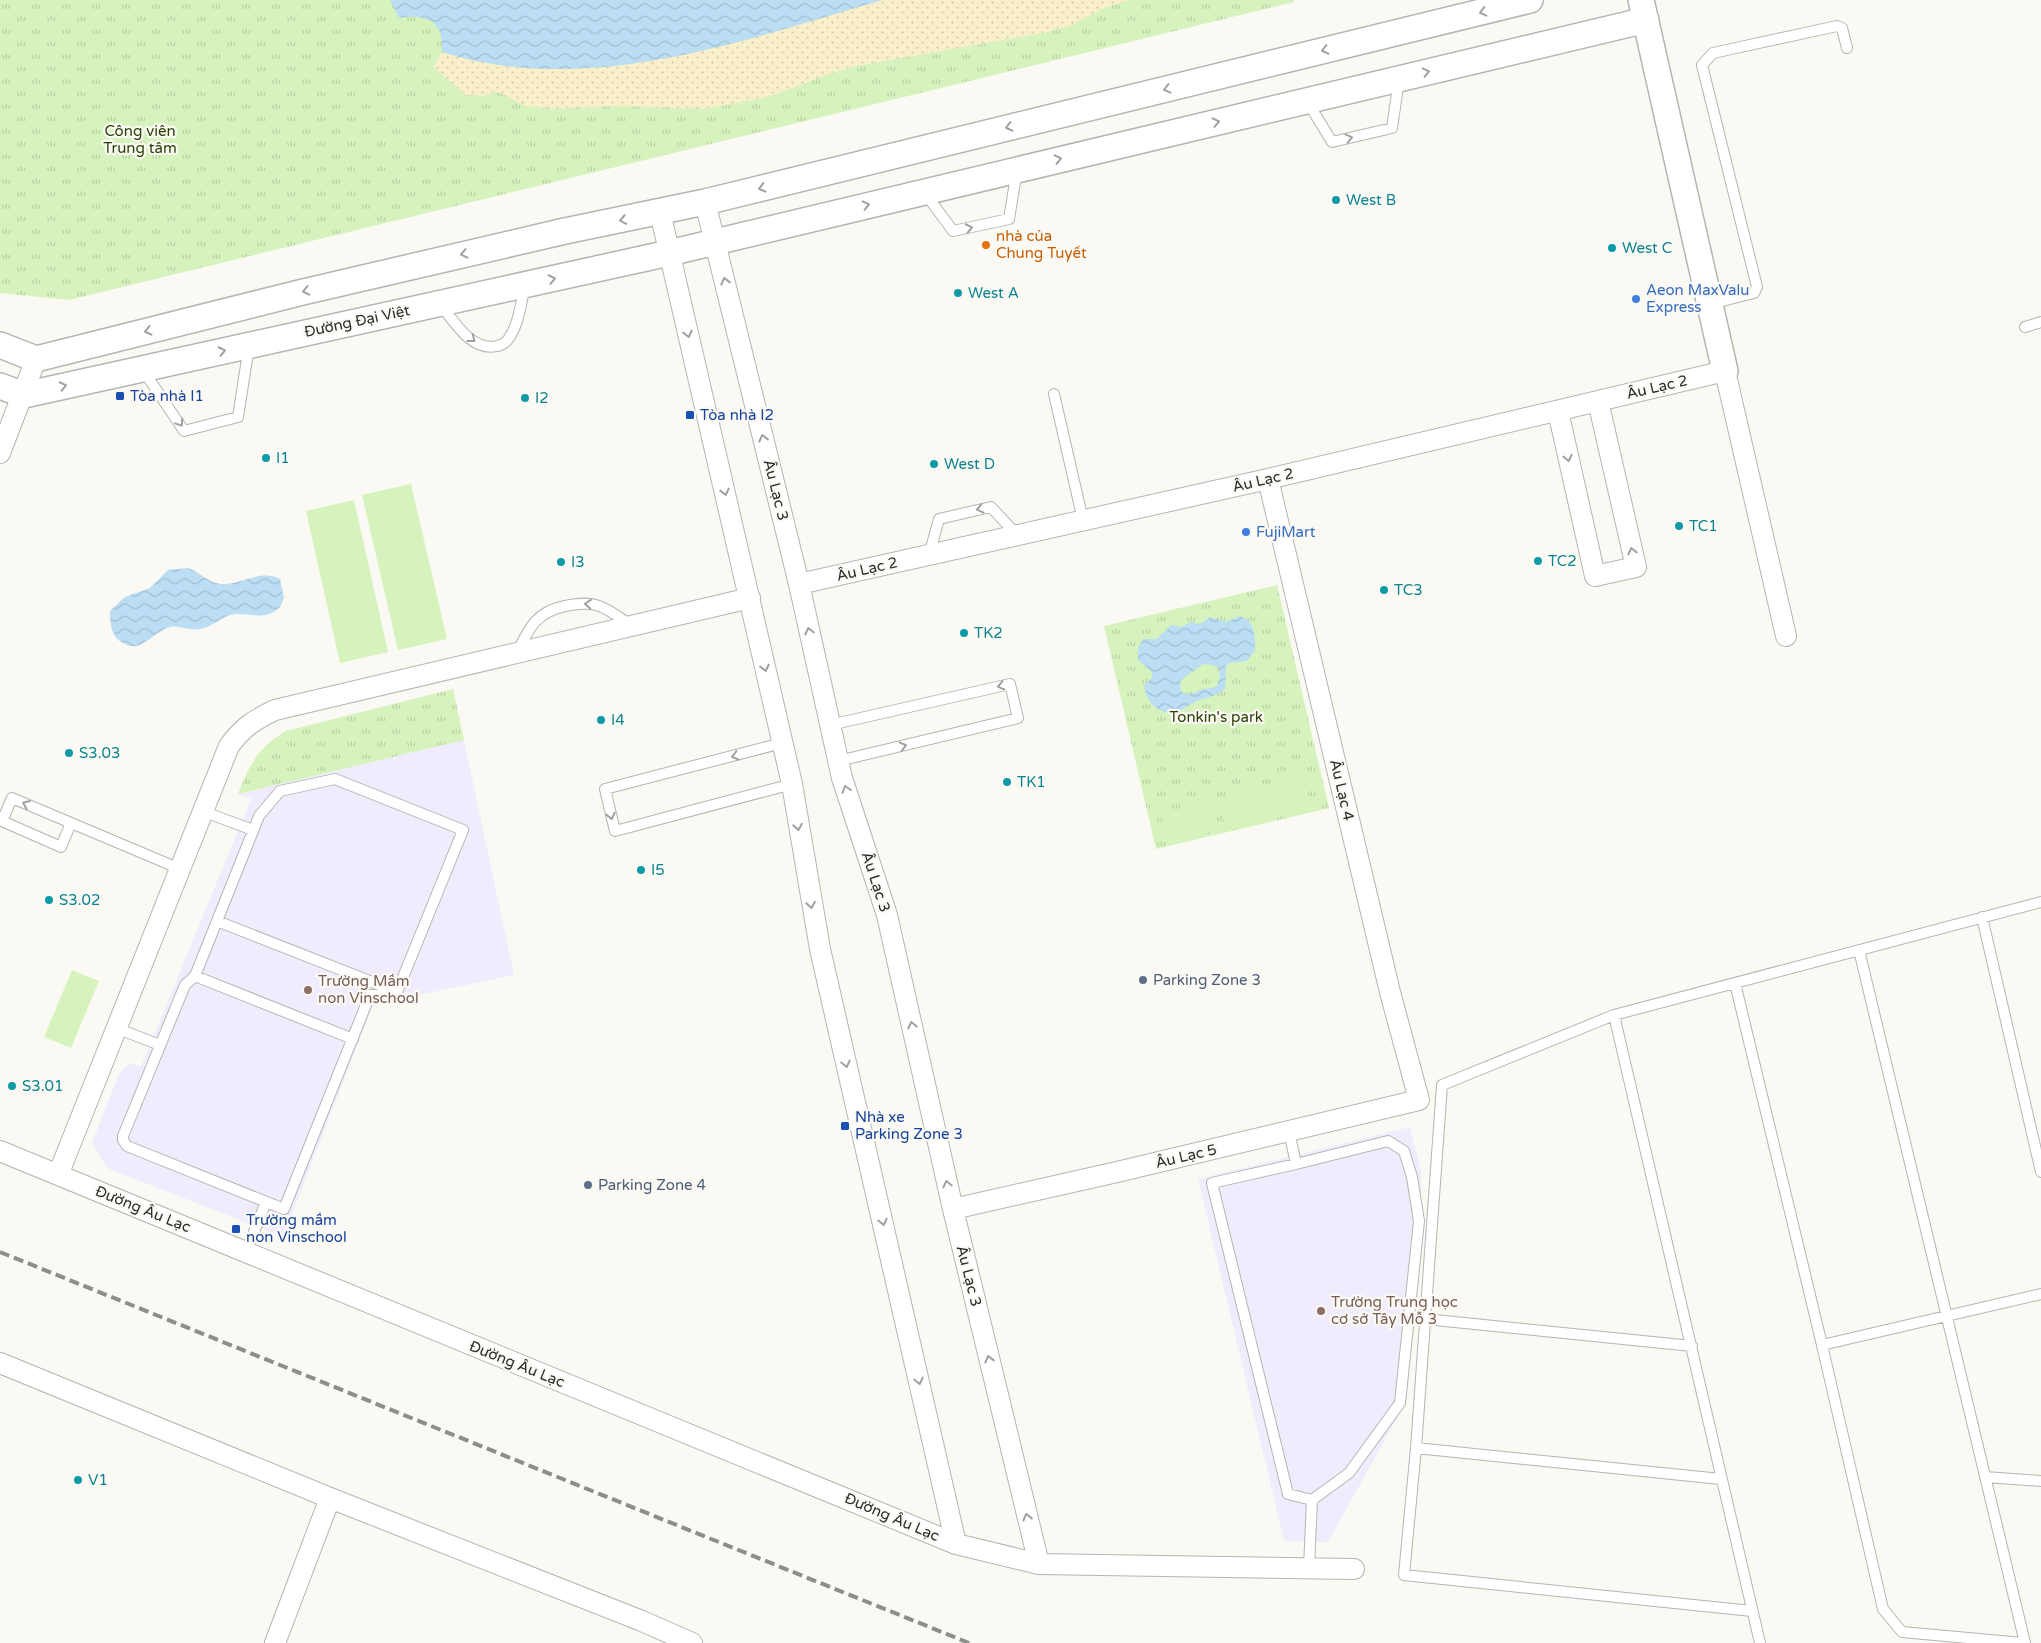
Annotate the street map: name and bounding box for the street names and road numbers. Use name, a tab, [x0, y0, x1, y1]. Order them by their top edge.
street label: Đường Đại Việt	[302, 301, 412, 341]
street label: Âu Lạc 2	[1625, 371, 1689, 403]
street label: Âu Lạc 3	[760, 458, 792, 522]
street label: Âu Lạc 2	[1231, 464, 1295, 496]
street label: Âu Lạc 2	[835, 553, 899, 585]
street label: Âu Lạc 4	[1326, 758, 1358, 822]
street label: Âu Lạc 3	[858, 850, 894, 914]
street label: Âu Lạc 5	[1154, 1140, 1218, 1172]
street label: Đường Âu Lạc	[93, 1182, 193, 1236]
street label: Âu Lạc 3	[953, 1244, 985, 1308]
street label: Đường Âu Lạc	[467, 1337, 567, 1391]
street label: Đường Âu Lạc	[842, 1489, 942, 1545]

